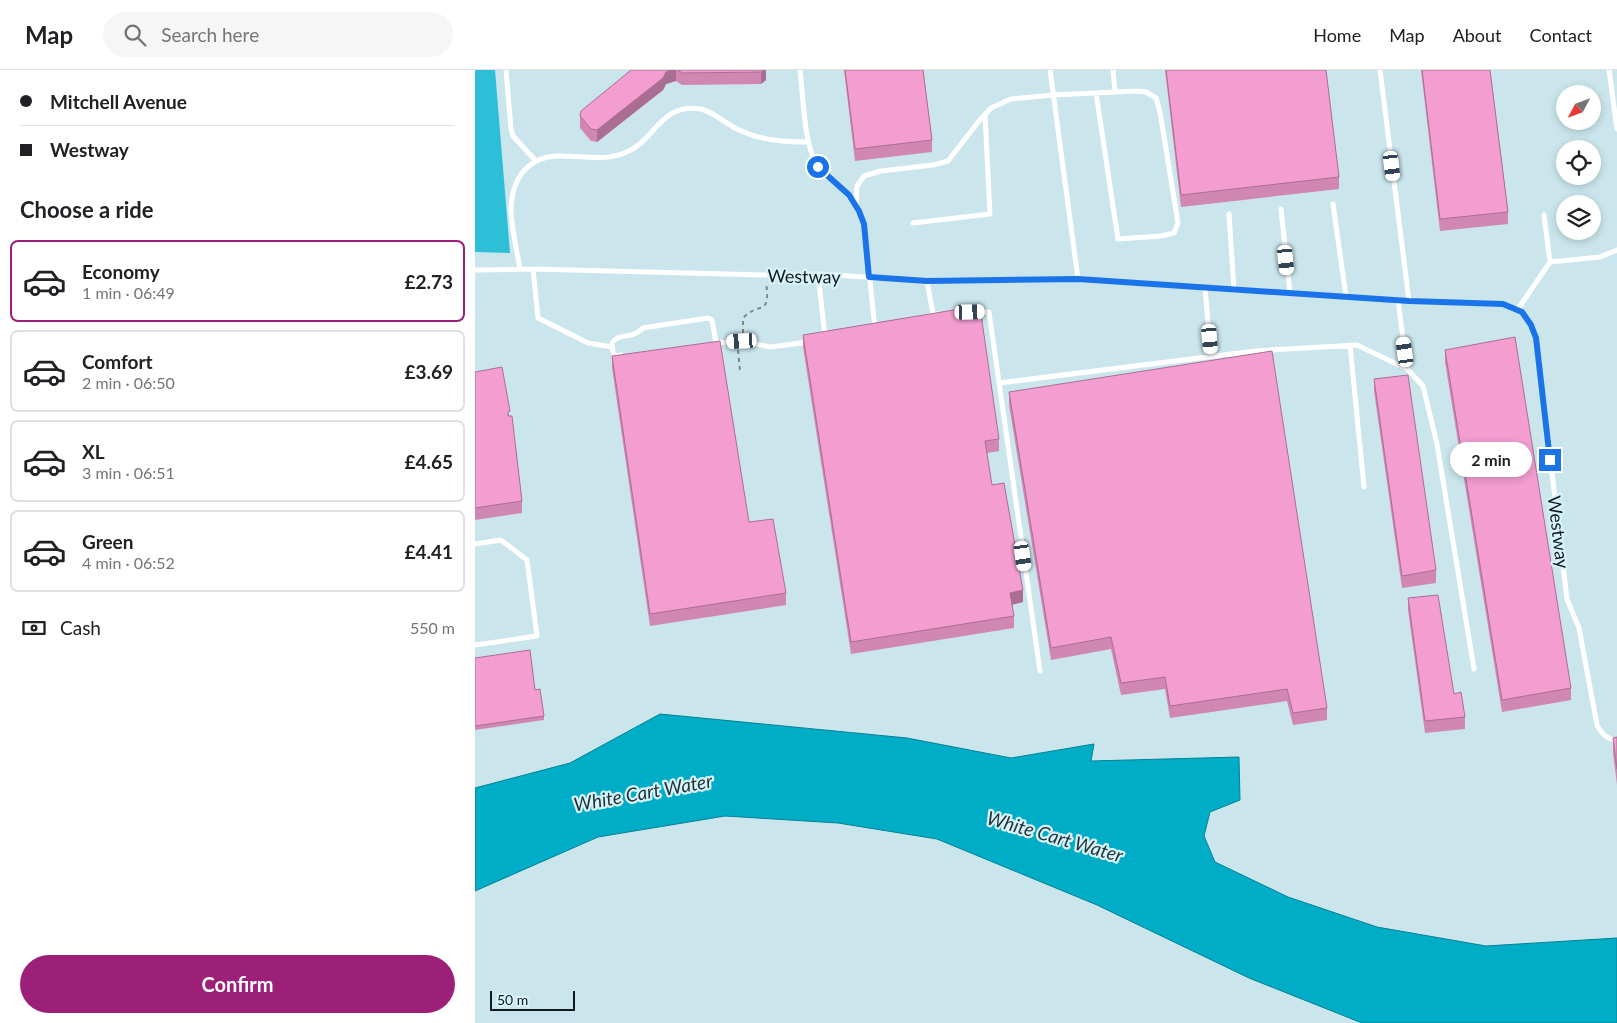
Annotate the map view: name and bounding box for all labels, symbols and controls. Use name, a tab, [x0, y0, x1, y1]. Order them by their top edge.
search box	[103, 12, 453, 57]
text: Map	[25, 20, 73, 49]
icon: search	[121, 21, 149, 49]
text: Search here	[161, 23, 259, 46]
text: Home	[1313, 24, 1361, 46]
text: Map	[1389, 24, 1425, 46]
text: About	[1453, 24, 1502, 46]
text: Contact	[1530, 24, 1592, 46]
north arrow	[1556, 85, 1601, 130]
map controls	[1556, 85, 1601, 240]
text: Mitchell Avenue	[50, 90, 187, 113]
text: Westway	[50, 138, 129, 161]
button: locate	[1556, 140, 1601, 185]
car	[1382, 150, 1401, 182]
route start	[807, 156, 829, 178]
button: layers	[1556, 195, 1601, 240]
text: Choose a ride	[20, 196, 154, 223]
car	[1276, 244, 1295, 276]
icon: car	[22, 259, 67, 304]
text: Economy	[82, 260, 160, 283]
street label: Westway	[767, 264, 842, 288]
text: £2.73	[404, 270, 453, 293]
text: 1 min · 06:49	[82, 283, 175, 302]
car	[954, 304, 985, 320]
car	[1201, 323, 1218, 355]
car	[726, 333, 757, 349]
car	[1395, 336, 1414, 368]
icon: car	[22, 349, 67, 394]
text: Comfort	[82, 350, 153, 373]
text: £3.69	[404, 360, 453, 383]
text: 2 min · 06:50	[82, 373, 175, 392]
icon: car	[22, 439, 67, 484]
text: XL	[82, 440, 105, 463]
callout: 2 min	[1450, 442, 1533, 478]
route end	[1539, 449, 1561, 471]
text: £4.65	[404, 450, 453, 473]
text: 2 min	[1471, 450, 1511, 469]
text: 3 min · 06:51	[82, 463, 175, 482]
street label: Westway	[1544, 494, 1574, 570]
icon: car	[22, 529, 67, 574]
text: Green	[82, 530, 133, 553]
text: £4.41	[404, 540, 453, 563]
car	[1013, 540, 1032, 572]
text: 4 min · 06:52	[82, 553, 175, 572]
icon: cash	[20, 614, 48, 642]
text: Cash	[60, 616, 101, 639]
text: 550 m	[410, 618, 455, 637]
water label: White Cart Water	[572, 768, 715, 816]
water label: White Cart Water	[984, 806, 1126, 867]
button: Confirm	[20, 955, 455, 1013]
scale bar	[490, 988, 575, 1011]
text: 50 m	[497, 991, 528, 1008]

